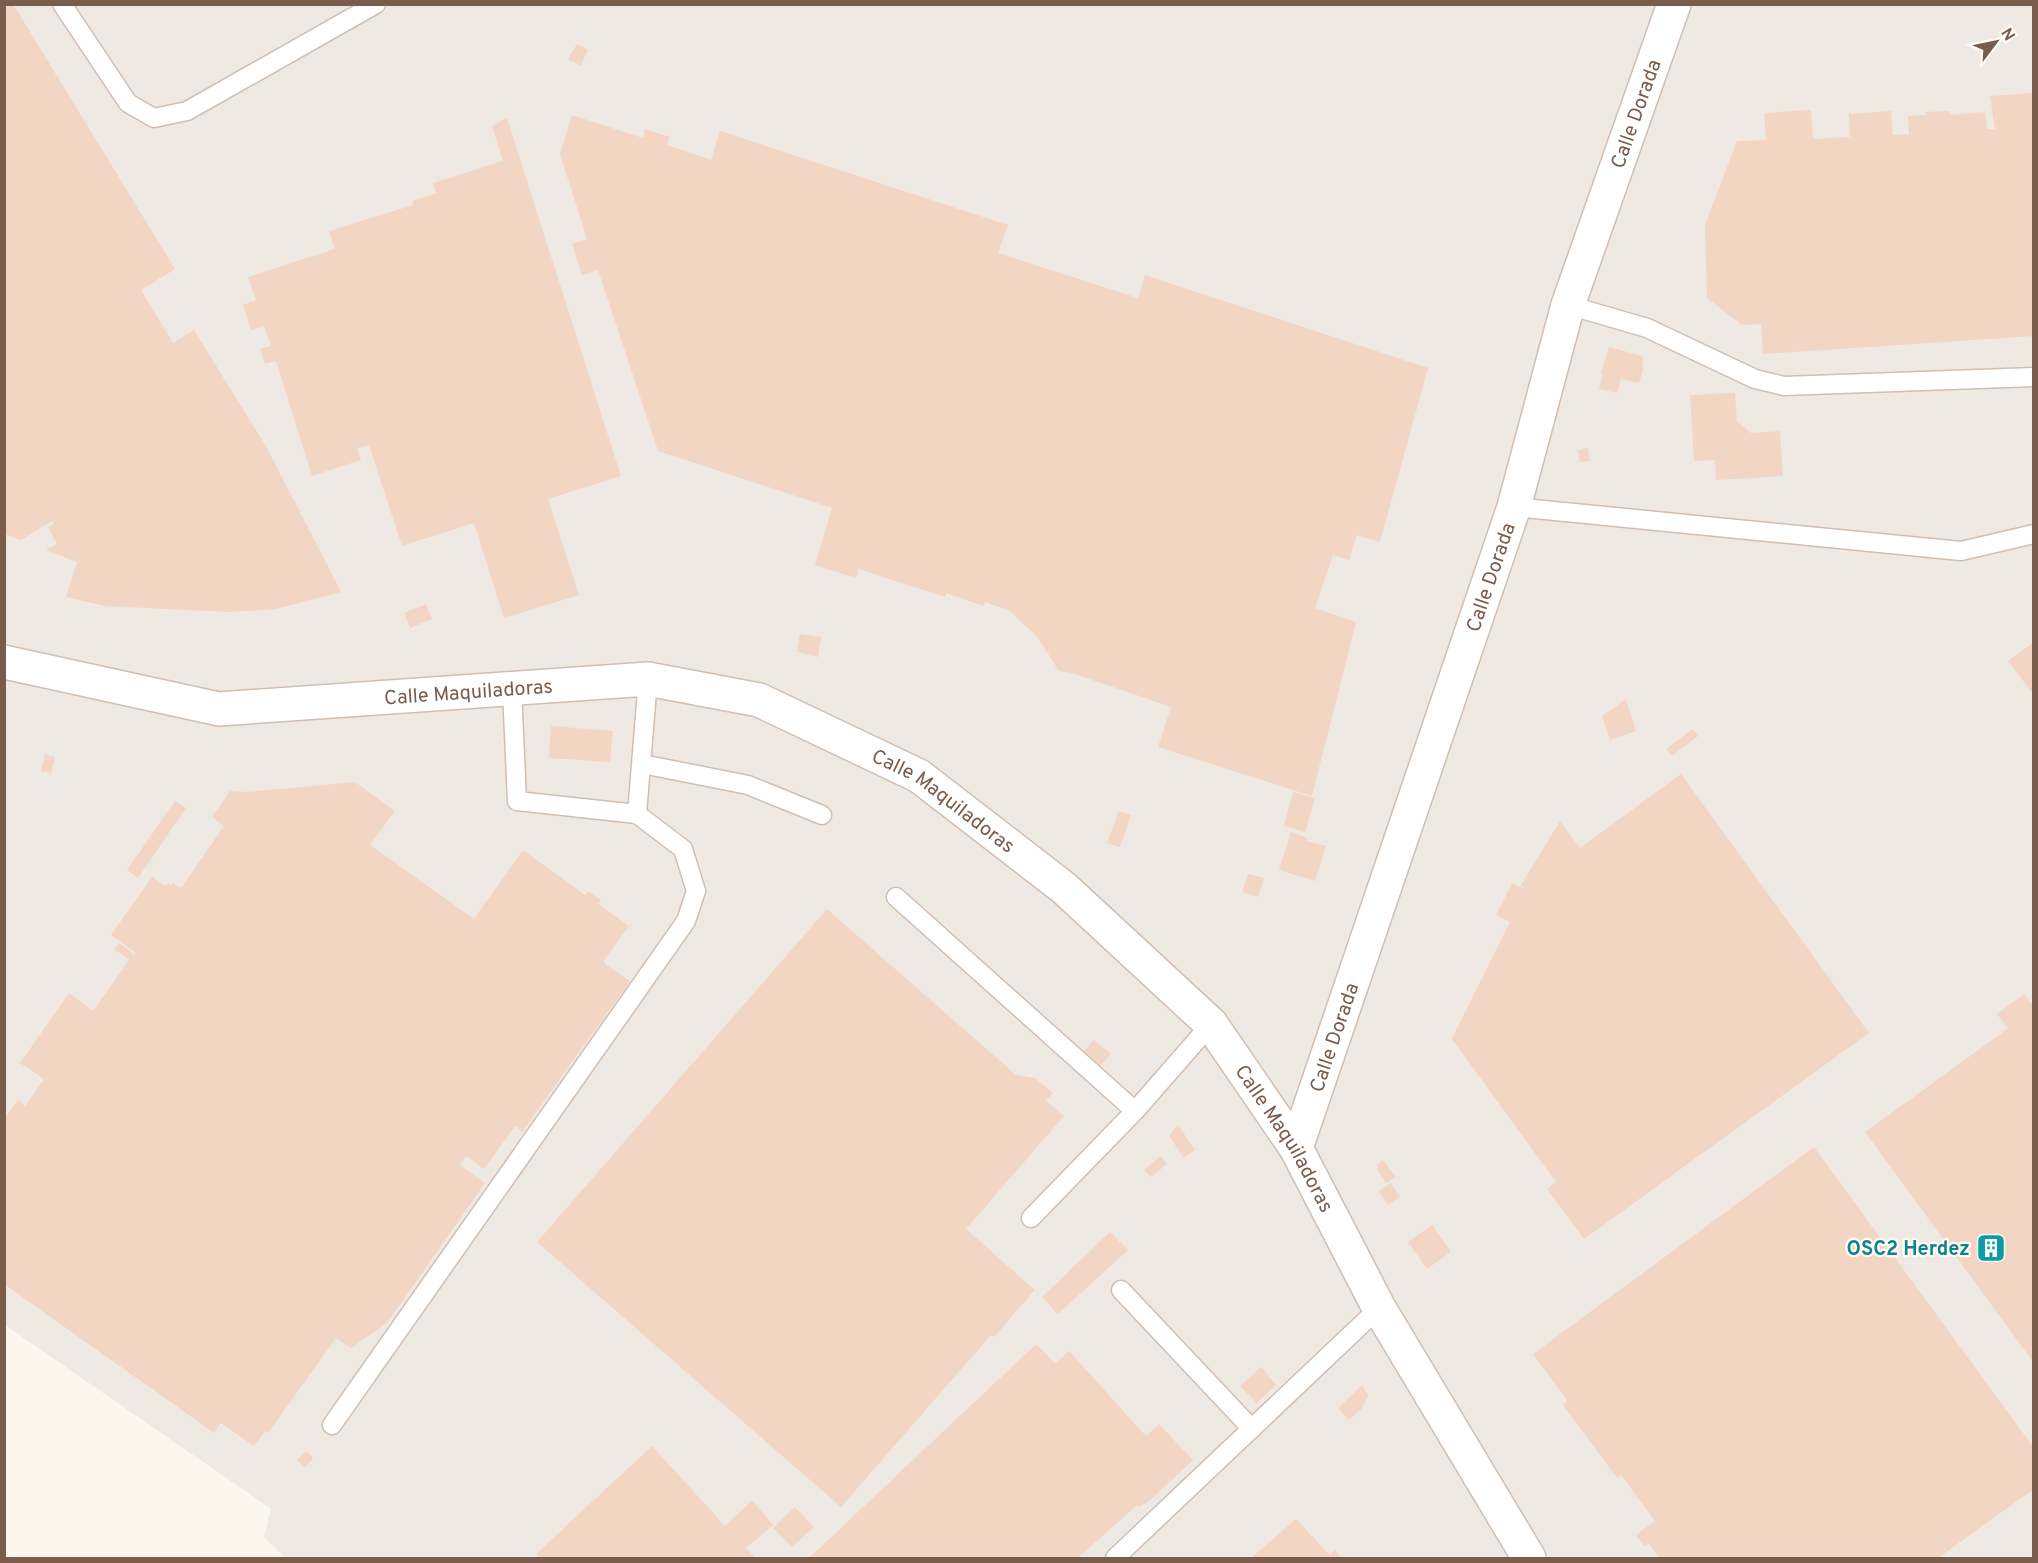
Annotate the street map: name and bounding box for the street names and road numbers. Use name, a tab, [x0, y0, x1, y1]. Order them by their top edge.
street label: Calle Dorada	[1606, 56, 1668, 172]
street label: Calle Dorada	[1461, 520, 1523, 636]
street label: Calle Maquiladoras	[383, 675, 554, 712]
street label: Calle Maquiladoras	[867, 744, 1019, 860]
street label: Calle Dorada	[1305, 980, 1366, 1096]
street label: Calle Maquiladoras	[1228, 1060, 1338, 1217]

